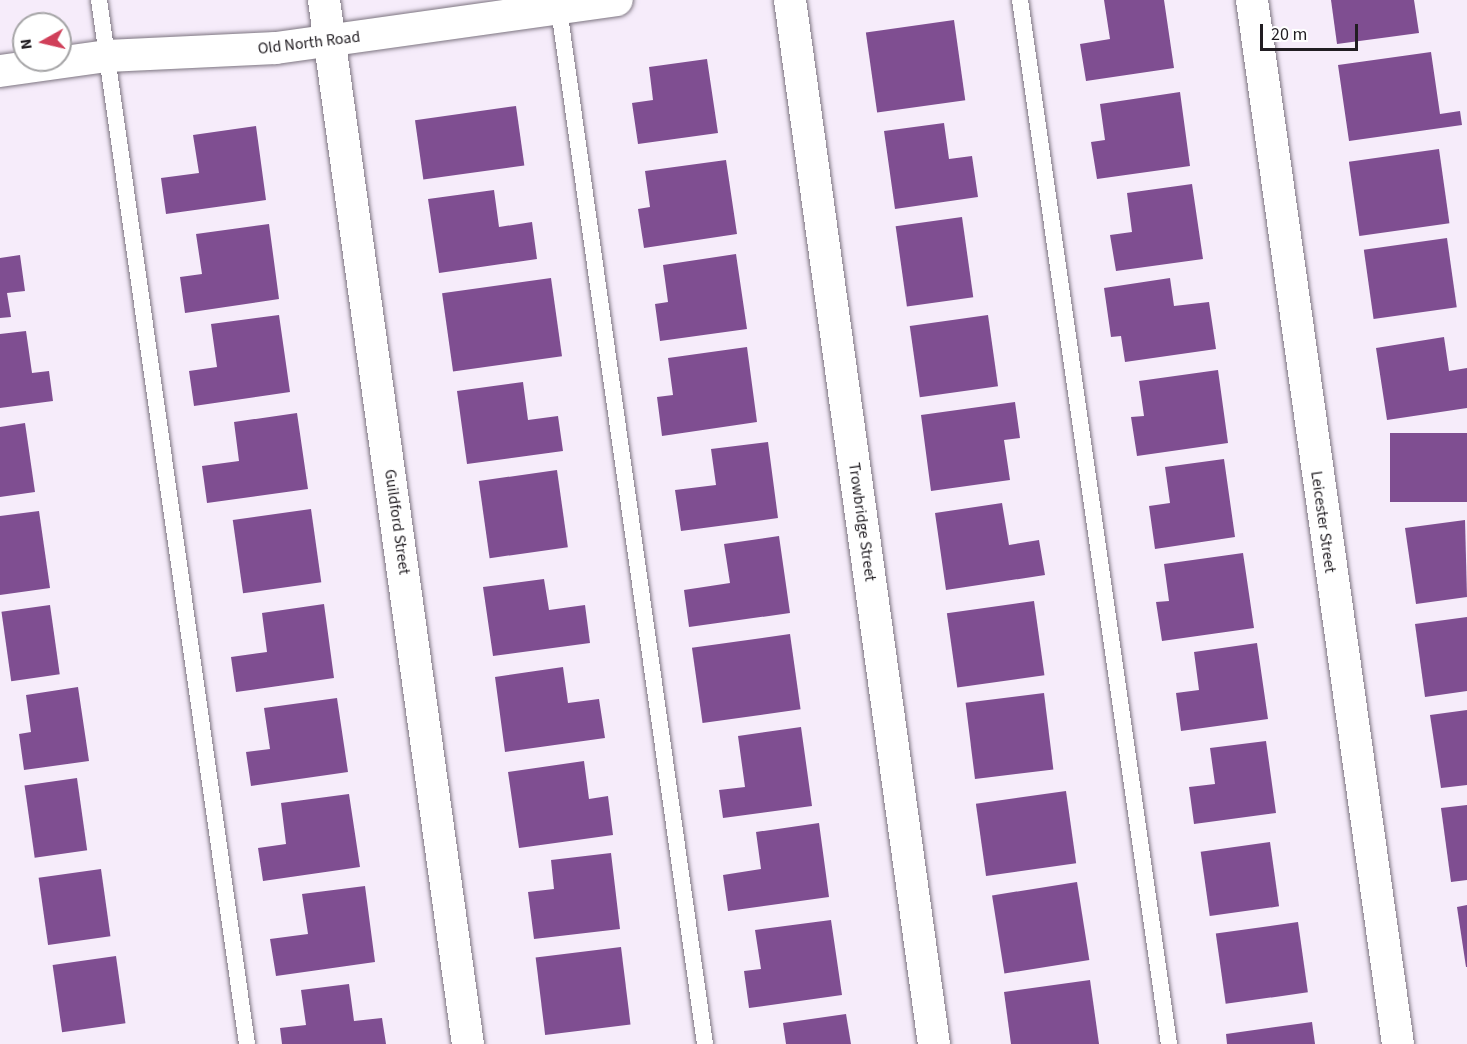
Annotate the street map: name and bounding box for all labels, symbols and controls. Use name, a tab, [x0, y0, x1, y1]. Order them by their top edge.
north arrow	[12, 12, 72, 72]
scale bar	[1263, 12, 1360, 50]
text: 20 m	[1271, 22, 1307, 47]
street label: Old North Road	[257, 27, 361, 59]
text: N	[15, 37, 38, 51]
street label: Trowbridge Street	[844, 461, 880, 583]
street label: Guildford Street	[380, 468, 414, 576]
street label: Leicester Street	[1306, 470, 1340, 574]

